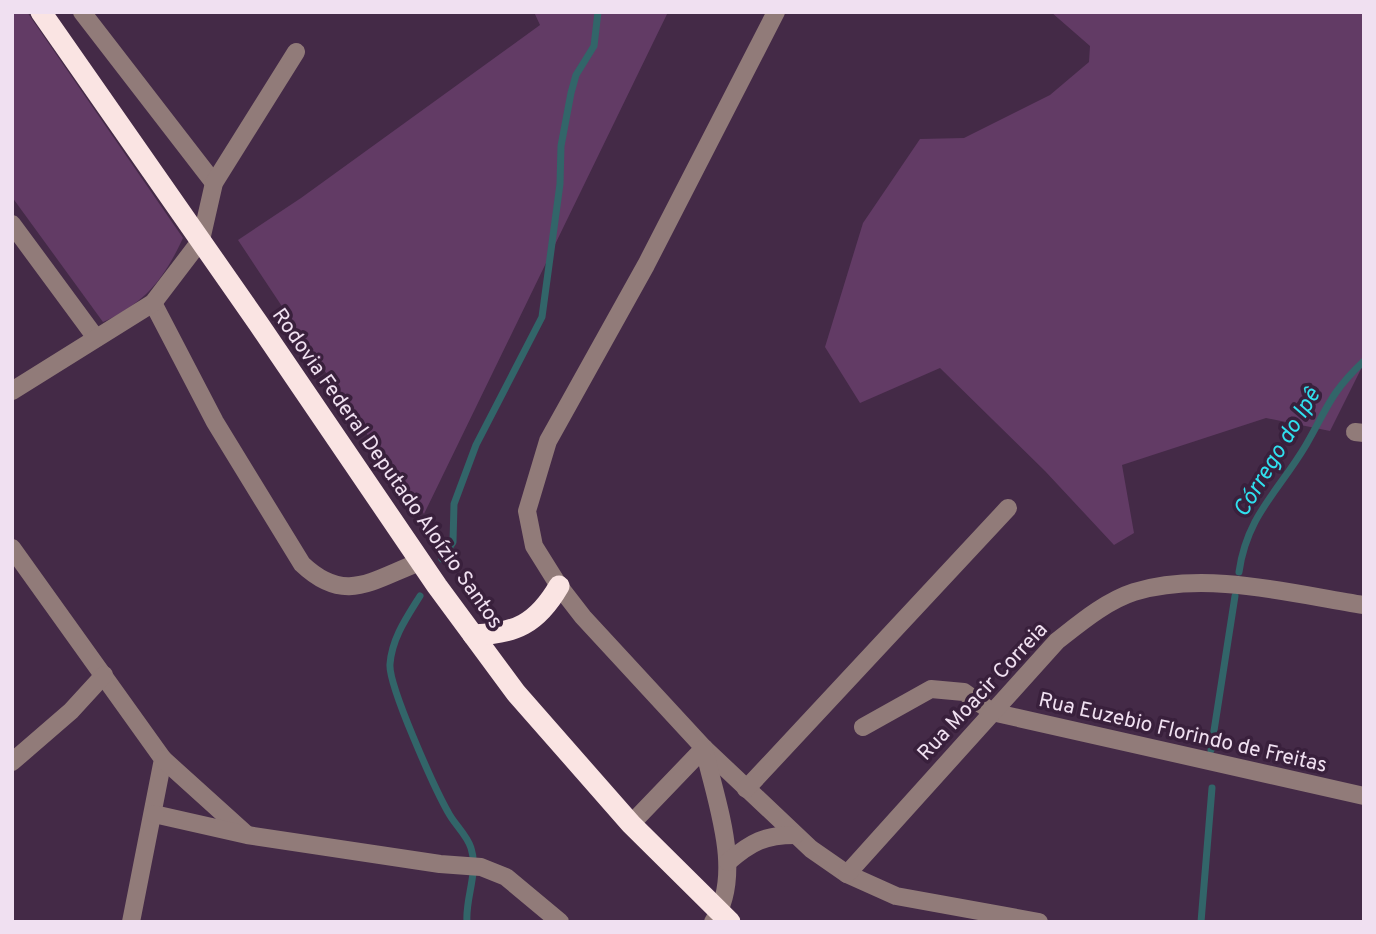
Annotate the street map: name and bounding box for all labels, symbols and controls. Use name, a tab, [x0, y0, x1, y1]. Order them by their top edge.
street label: Rodovia Federal Deputado Aloízio Santos	[265, 303, 508, 634]
water label: Córrego do Ipê	[1228, 382, 1329, 523]
street label: Rua Moacir Correia	[912, 617, 1054, 767]
street label: Rua Euzebio Florindo de Freitas	[1036, 687, 1330, 780]

